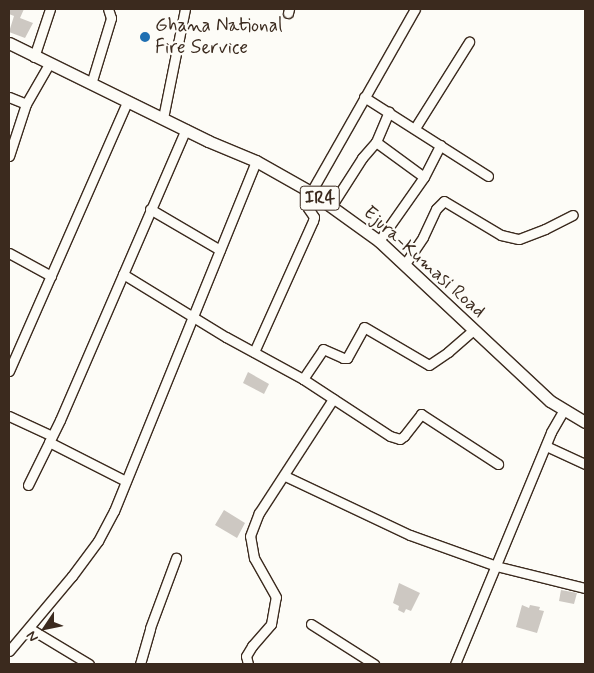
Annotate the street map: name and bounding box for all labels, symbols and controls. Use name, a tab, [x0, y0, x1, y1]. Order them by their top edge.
place label: Ghana National Fire Service	[155, 15, 282, 59]
marker: Ghana National Fire Service	[139, 31, 151, 43]
road number: IR4	[299, 182, 341, 214]
street label: Ejura-Kumasi Road	[358, 201, 490, 323]
north arrow	[20, 603, 70, 653]
text: N	[22, 627, 43, 645]

